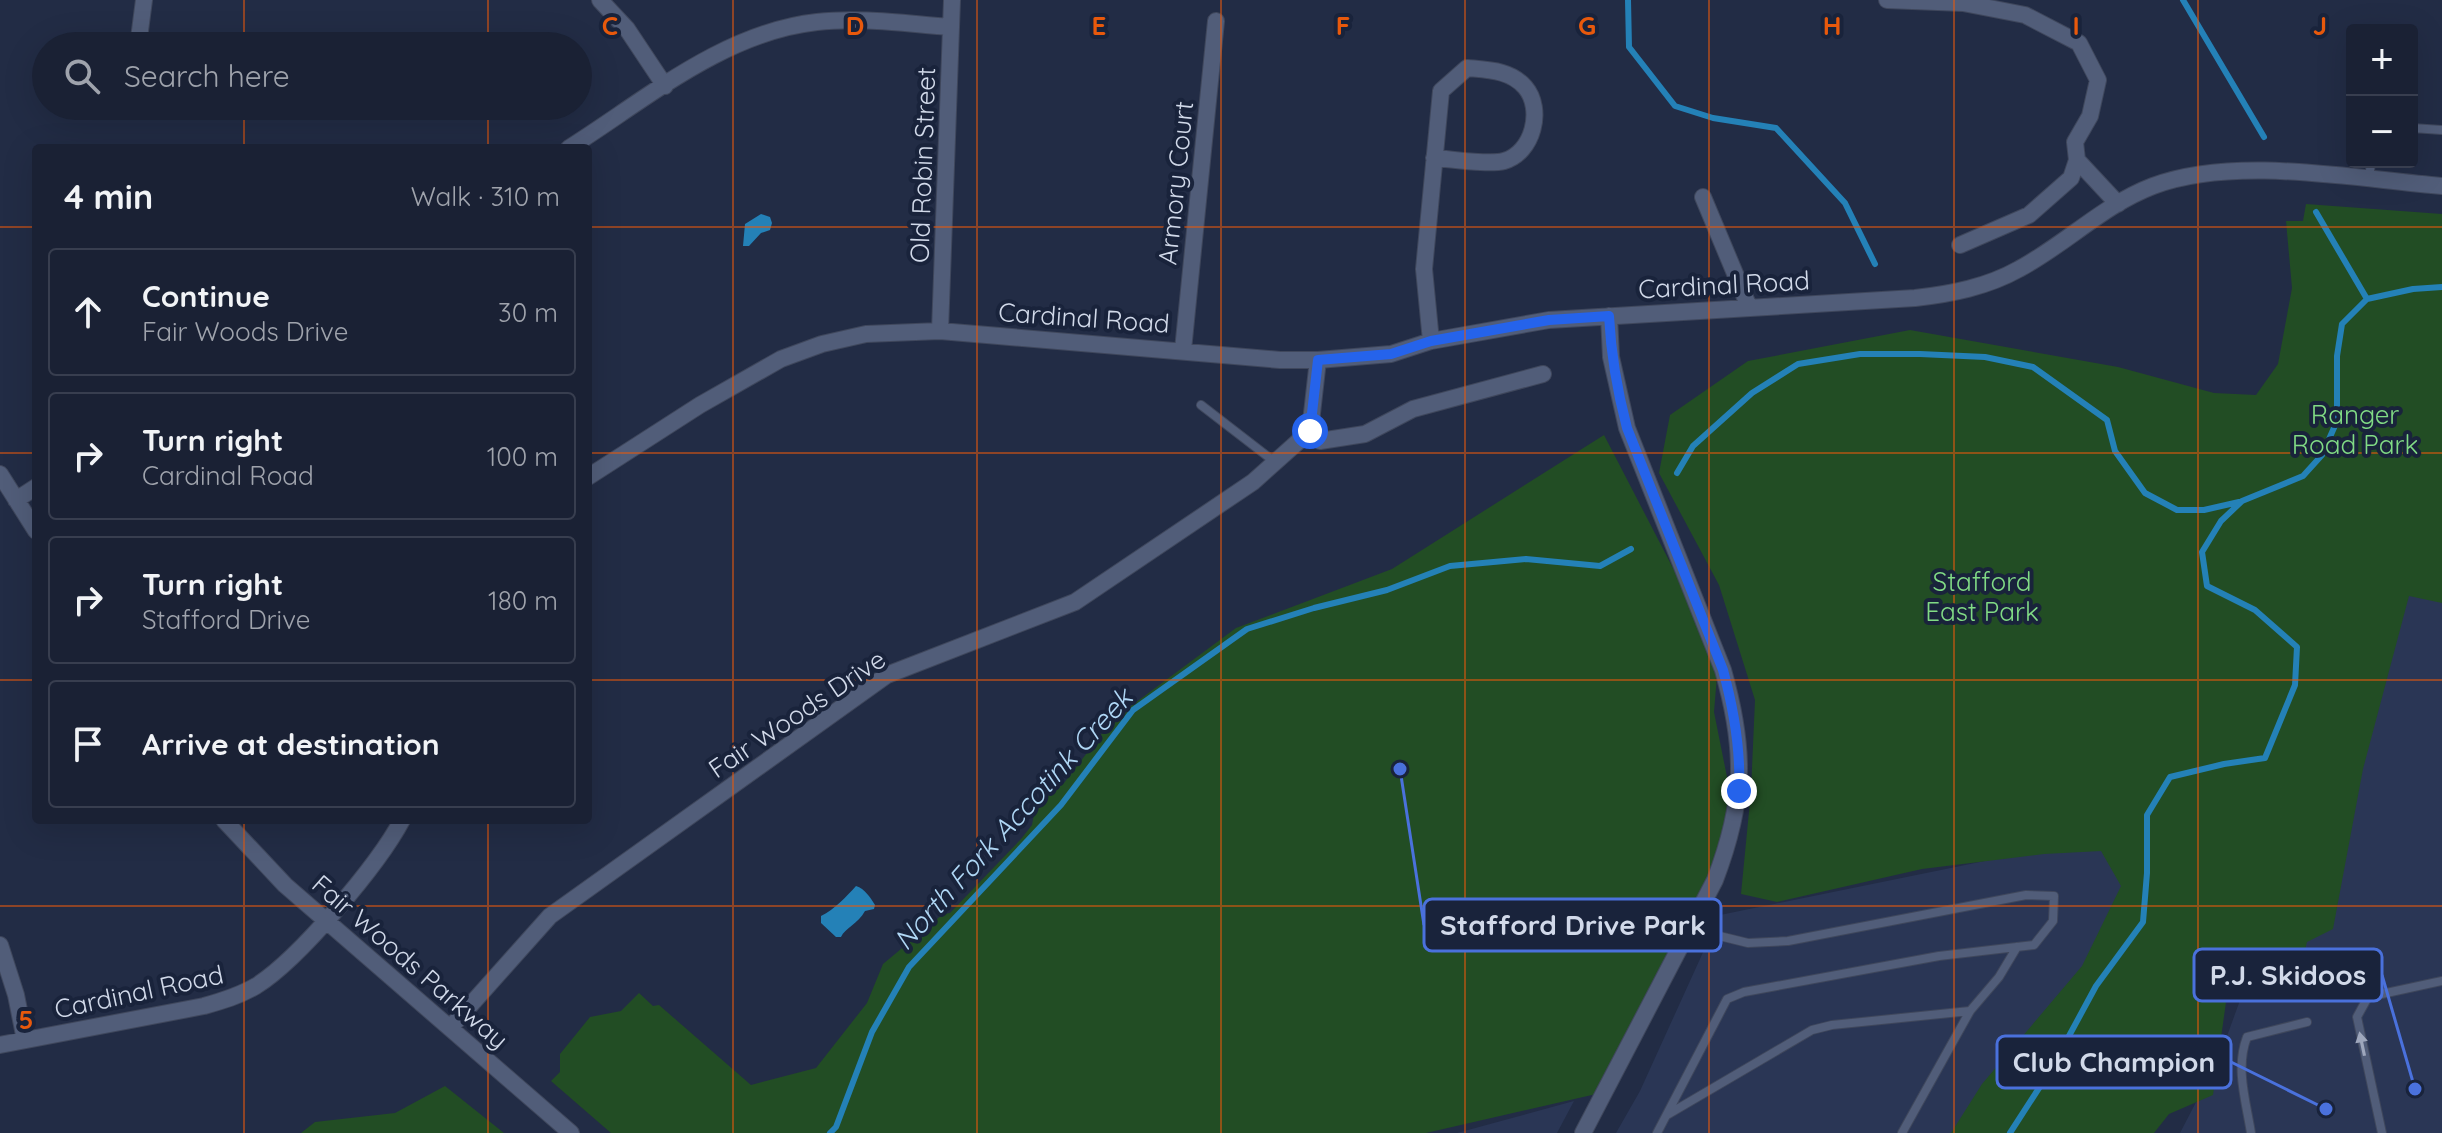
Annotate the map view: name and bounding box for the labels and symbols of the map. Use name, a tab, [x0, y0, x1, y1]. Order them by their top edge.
text: C	[602, 9, 618, 42]
text: D	[846, 9, 864, 42]
text: E	[1092, 9, 1106, 42]
text: F	[1336, 9, 1350, 42]
text: G	[1578, 9, 1596, 42]
text: H	[1823, 9, 1841, 42]
text: I	[2072, 9, 2080, 42]
text: J	[2313, 9, 2327, 42]
street label: Old Robin Street	[903, 66, 942, 263]
street label: Armory Court	[1150, 99, 1201, 266]
street label: Cardinal Road	[1637, 264, 1811, 305]
street label: Cardinal Road	[997, 295, 1171, 340]
park label: Ranger Road Park	[2292, 398, 2418, 461]
route start	[1292, 413, 1328, 449]
park label: Stafford East Park	[1925, 565, 2039, 628]
street label: Fair Woods Drive	[702, 642, 891, 785]
water label: North Fork Accotink Creek	[886, 678, 1141, 957]
route end	[1721, 773, 1757, 809]
street label: Fair Woods Parkway	[306, 867, 515, 1056]
callout: Stafford Drive Park	[1424, 899, 1721, 951]
text: Stafford Drive Park	[1440, 907, 1706, 942]
callout: P.J. Skidoos	[2194, 949, 2382, 1001]
text: P.J. Skidoos	[2210, 957, 2366, 992]
street label: Cardinal Road	[51, 958, 226, 1026]
text: 5	[19, 1003, 33, 1036]
one-way arrow	[2355, 1031, 2368, 1056]
callout: Club Champion	[1997, 1036, 2231, 1088]
text: Club Champion	[2013, 1044, 2215, 1079]

